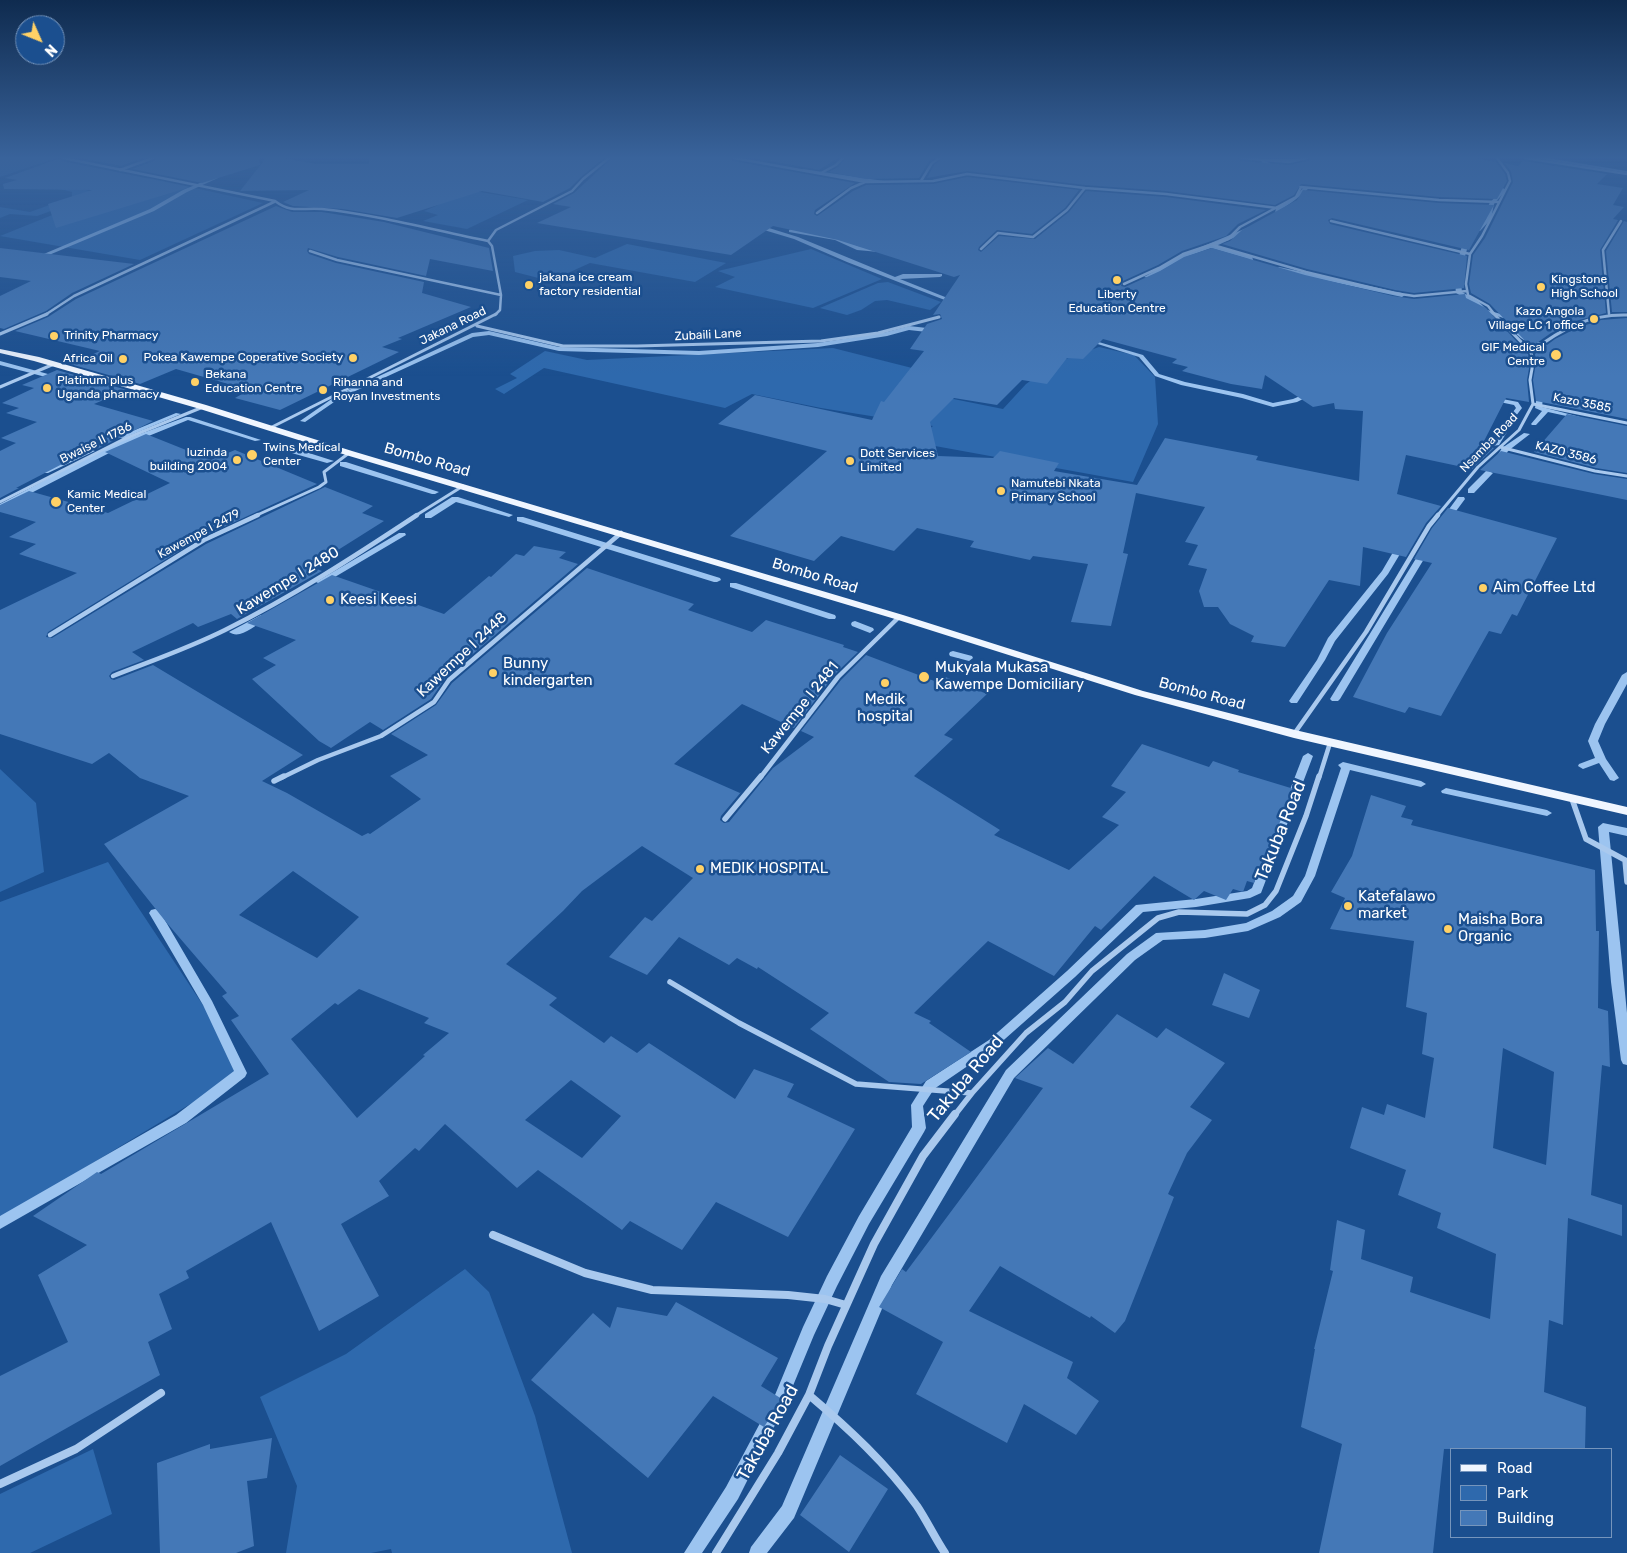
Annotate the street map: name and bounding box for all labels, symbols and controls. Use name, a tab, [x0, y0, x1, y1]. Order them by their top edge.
north arrow	[15, 15, 65, 65]
text: N	[41, 41, 60, 60]
place label: jakana ice cream factory residential	[539, 271, 641, 299]
place label: Kingstone High School	[1551, 273, 1618, 301]
marker: Liberty Education Centre	[1111, 274, 1123, 286]
marker: jakana ice cream factory residential	[523, 279, 535, 291]
marker: Kingstone High School	[1535, 281, 1547, 293]
place label: Liberty Education Centre	[1068, 288, 1166, 316]
street label: Jakana Road	[417, 304, 489, 348]
place label: Kazo Angola Village LC 1 office	[1488, 305, 1584, 333]
marker: Kazo Angola Village LC 1 office	[1588, 313, 1600, 325]
street label: Zubaili Lane	[674, 326, 742, 344]
place label: Trinity Pharmacy	[64, 329, 158, 343]
marker: Trinity Pharmacy	[48, 330, 60, 342]
place label: GIF Medical Centre	[1481, 341, 1545, 369]
marker: GIF Medical Centre	[1549, 348, 1563, 362]
place label: Pokea Kawempe Coperative Society	[144, 351, 343, 365]
place label: Africa Oil	[63, 352, 113, 366]
marker: Pokea Kawempe Coperative Society	[347, 352, 359, 364]
marker: Africa Oil	[117, 353, 129, 365]
place label: Bekana Education Centre	[205, 368, 302, 396]
place label: Platinum plus Uganda pharmacy	[57, 374, 159, 402]
marker: Bekana Education Centre	[189, 376, 201, 388]
place label: Rihanna and Royan Investments	[333, 376, 440, 404]
marker: Platinum plus Uganda pharmacy	[41, 382, 53, 394]
marker: Rihanna and Royan Investments	[317, 384, 329, 396]
street label: Kazo 3585	[1552, 390, 1612, 416]
street label: Nsamba Road	[1457, 410, 1521, 476]
street label: Bwaise II 1786	[58, 419, 134, 467]
street label: KAZO 3586	[1534, 438, 1598, 468]
street label: Bombo Road	[382, 439, 472, 481]
place label: Twins Medical Center	[263, 441, 340, 469]
place label: luzinda building 2004	[150, 446, 227, 474]
place label: Dott Services Limited	[860, 447, 935, 475]
marker: Twins Medical Center	[245, 448, 259, 462]
marker: luzinda building 2004	[231, 454, 243, 466]
marker: Dott Services Limited	[844, 455, 856, 467]
place label: Namutebi Nkata Primary School	[1011, 477, 1101, 505]
marker: Namutebi Nkata Primary School	[995, 485, 1007, 497]
place label: Kamic Medical Center	[67, 488, 146, 516]
marker: Kamic Medical Center	[49, 495, 63, 509]
street label: Kawempe I 2479	[155, 506, 243, 562]
street label: Kawempe I 2480	[233, 543, 343, 619]
street label: Bombo Road	[770, 554, 860, 598]
place label: Aim Coffee Ltd	[1493, 579, 1595, 597]
marker: Aim Coffee Ltd	[1477, 582, 1489, 594]
place label: Keesi Keesi	[340, 591, 417, 609]
marker: Keesi Keesi	[324, 594, 336, 606]
street label: Kawempe I 2448	[413, 609, 511, 701]
place label: Bunny kindergarten	[503, 655, 593, 690]
street label: Kawempe I 2481	[757, 658, 843, 758]
place label: Mukyala Mukasa Kawempe Domiciliary	[935, 659, 1084, 694]
marker: Bunny kindergarten	[487, 667, 499, 679]
marker: Mukyala Mukasa Kawempe Domiciliary	[917, 670, 931, 684]
street label: Bombo Road	[1157, 674, 1247, 714]
marker: Medik hospital	[879, 677, 891, 689]
place label: Medik hospital	[857, 691, 913, 726]
street label: Takuba Road	[1251, 778, 1311, 884]
place label: MEDIK HOSPITAL	[710, 860, 828, 878]
marker: MEDIK HOSPITAL	[694, 863, 706, 875]
place label: Katefalawo market	[1358, 888, 1436, 923]
marker: Katefalawo market	[1342, 900, 1354, 912]
place label: Maisha Bora Organic	[1458, 911, 1543, 946]
marker: Maisha Bora Organic	[1442, 923, 1454, 935]
street label: Takuba Road	[923, 1031, 1009, 1127]
street label: Takuba Road	[733, 1381, 803, 1485]
legend	[1450, 1448, 1612, 1538]
text: Road	[1497, 1459, 1533, 1477]
text: Park	[1497, 1484, 1528, 1502]
text: Building	[1497, 1509, 1554, 1527]

